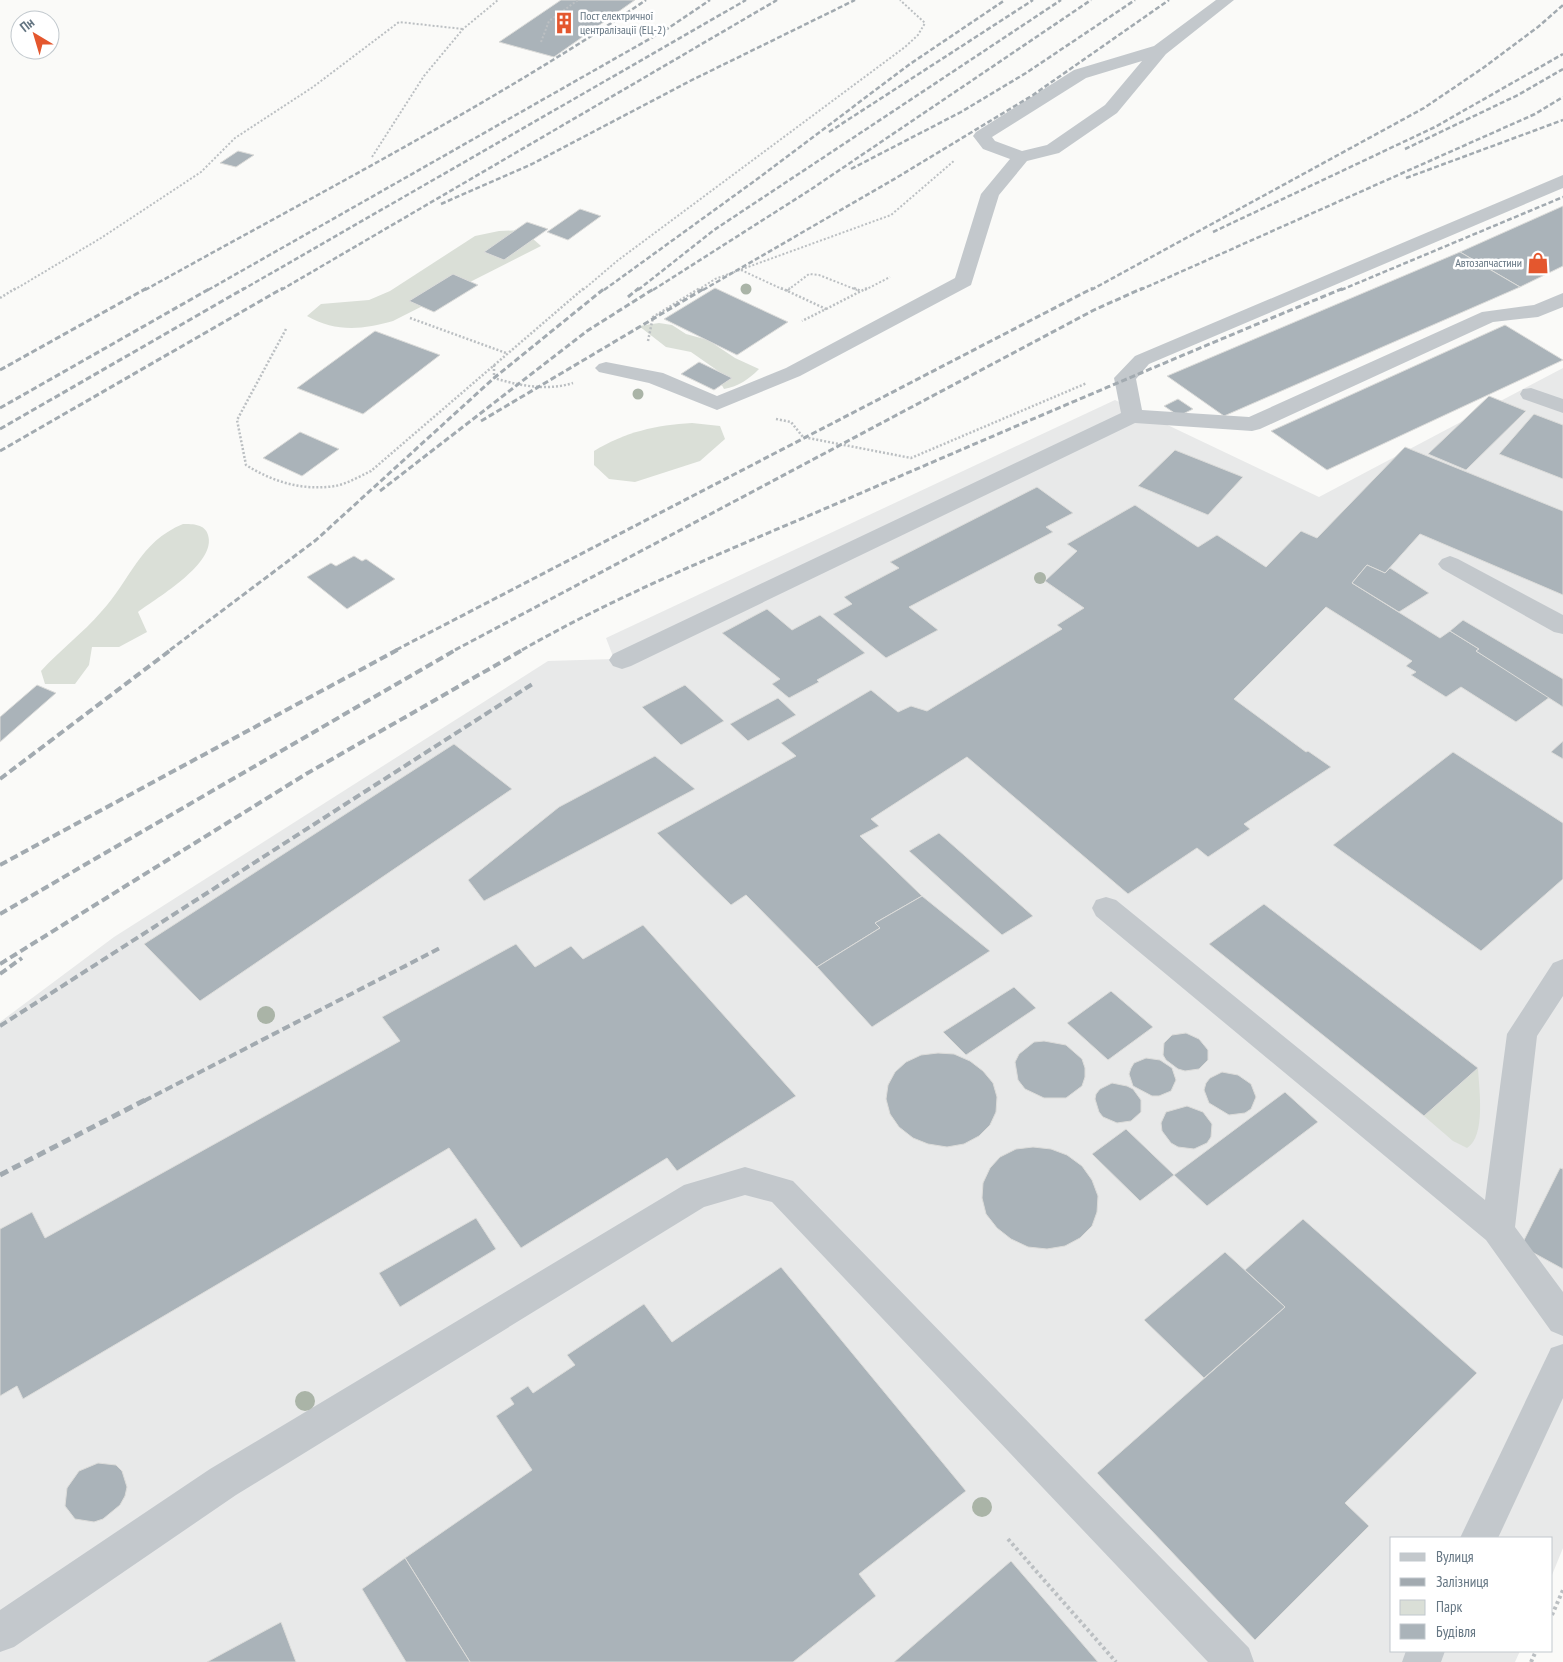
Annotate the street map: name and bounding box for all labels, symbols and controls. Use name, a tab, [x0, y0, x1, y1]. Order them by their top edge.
place label: Пост електричної централізації (ЕЦ-2)	[580, 8, 666, 37]
north arrow	[10, 10, 60, 60]
building icon: Пост електричної централізації (ЕЦ-2)	[551, 10, 577, 36]
text: Пн	[16, 13, 38, 36]
shop icon: Автозапчастини	[1525, 250, 1551, 276]
place label: Автозапчастини	[1455, 255, 1522, 270]
legend	[1390, 1537, 1553, 1652]
text: Вулиця	[1436, 1547, 1474, 1566]
text: Залізниця	[1436, 1572, 1489, 1591]
text: Парк	[1436, 1597, 1462, 1616]
text: Будівля	[1436, 1622, 1476, 1641]

